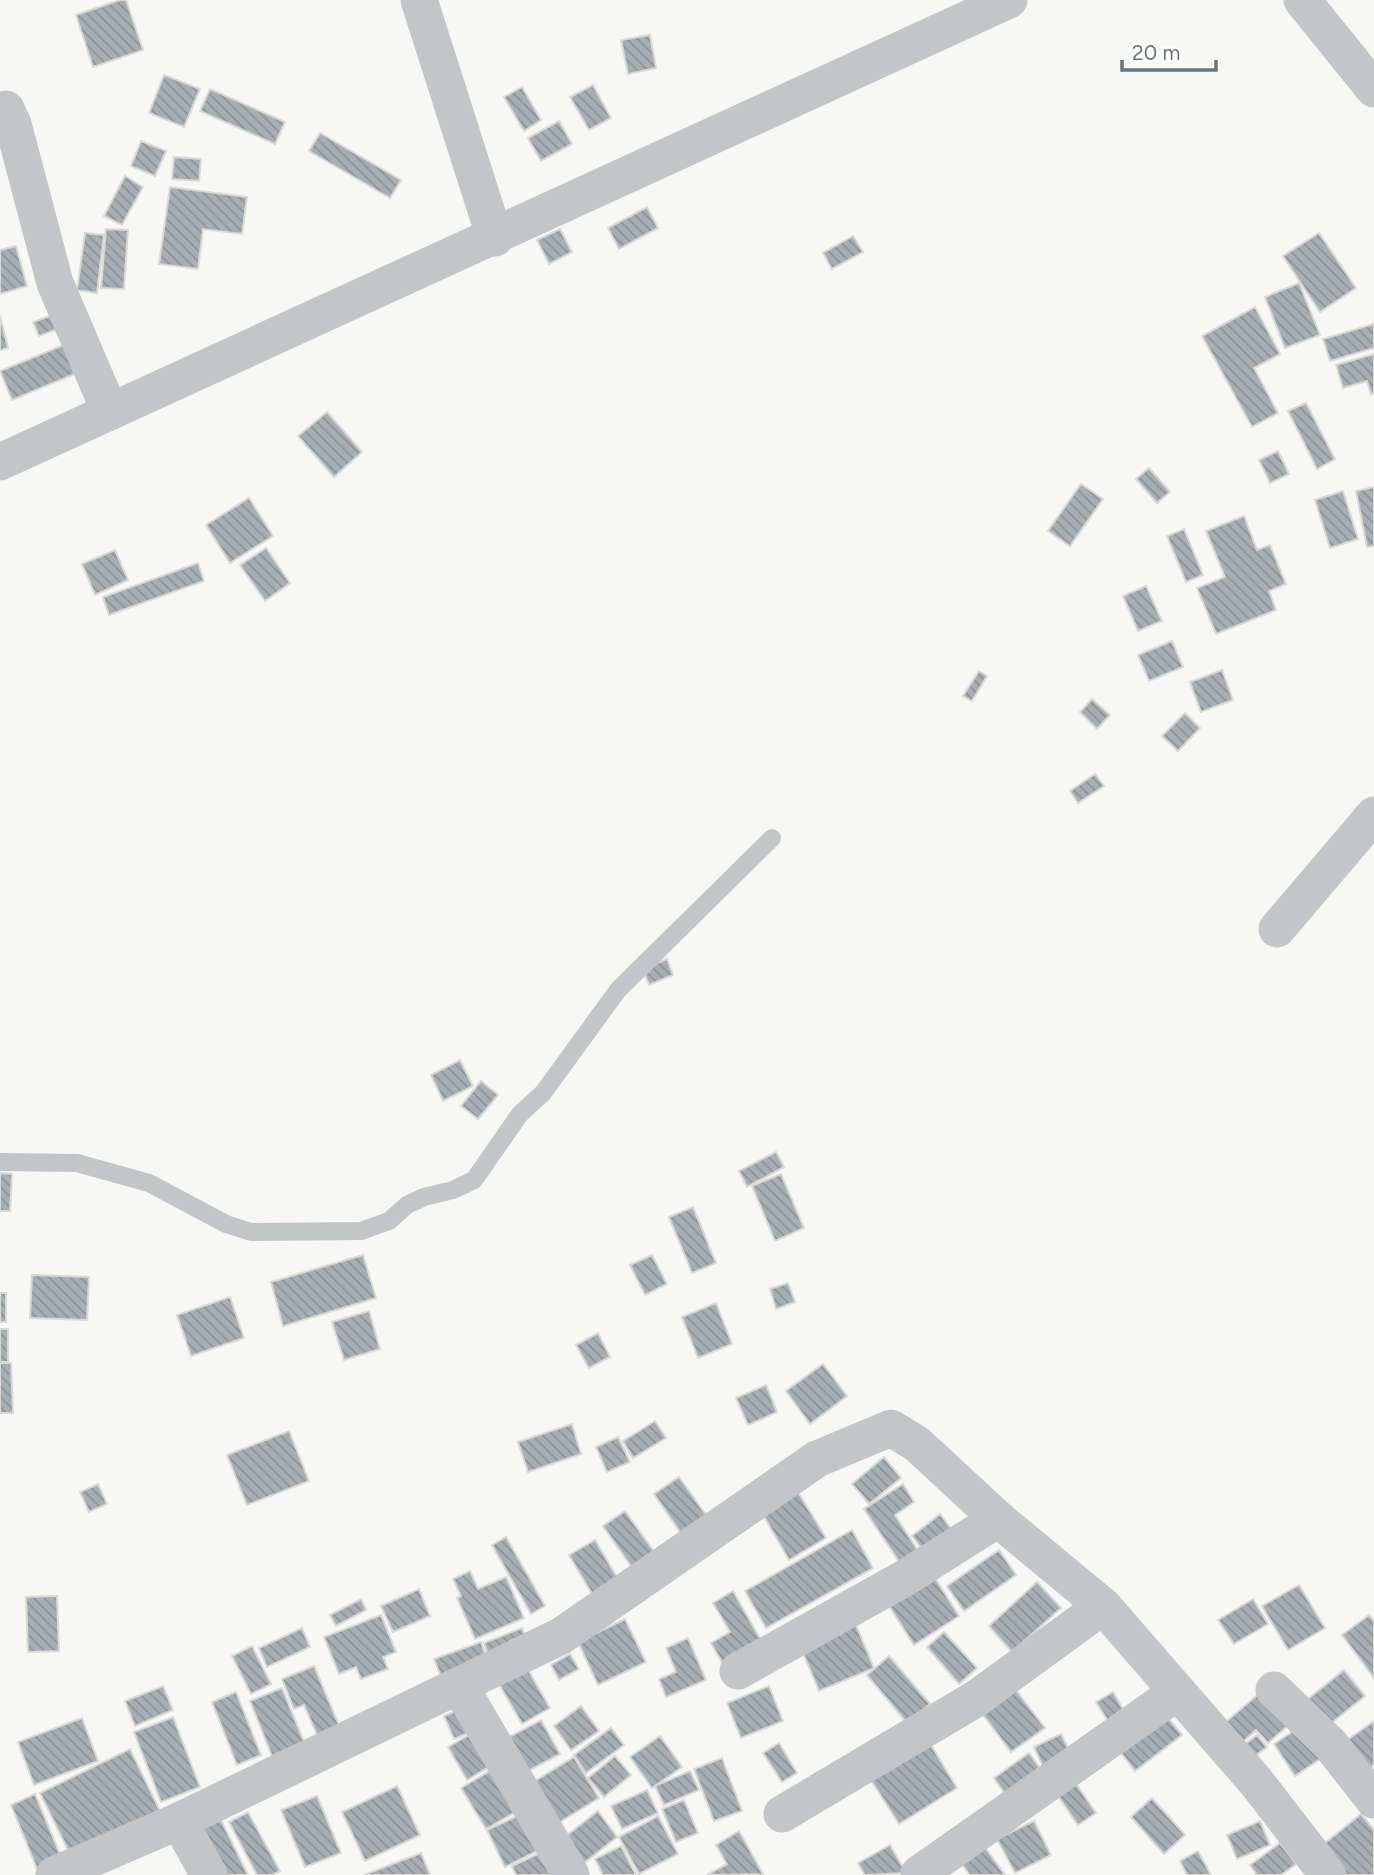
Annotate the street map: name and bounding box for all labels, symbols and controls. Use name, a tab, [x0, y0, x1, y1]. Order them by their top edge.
scale bar	[1122, 28, 1216, 72]
text: 20 m	[1132, 40, 1180, 65]

